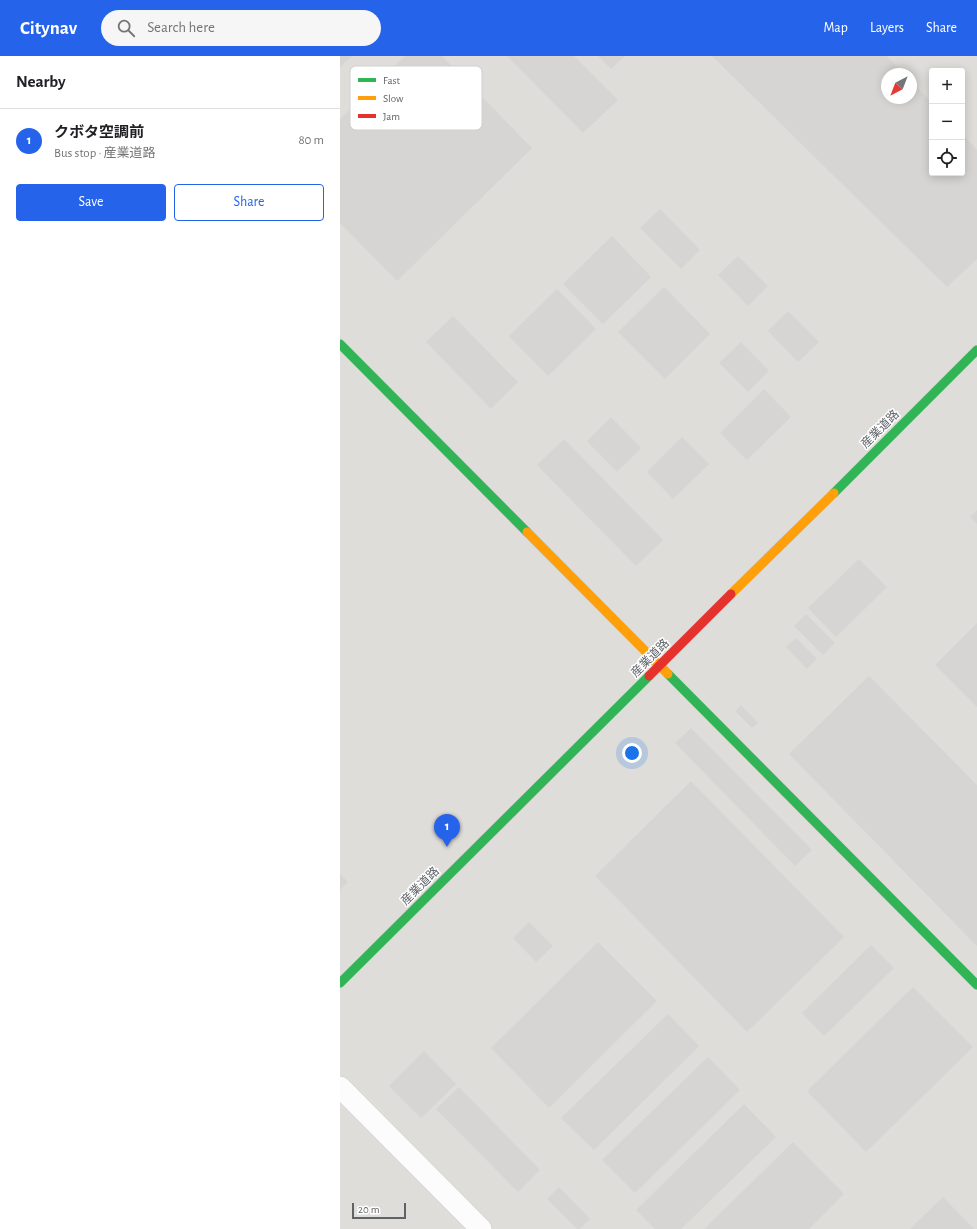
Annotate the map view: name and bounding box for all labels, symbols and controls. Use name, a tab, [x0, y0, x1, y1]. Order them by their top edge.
search box	[101, 10, 381, 46]
icon: search	[115, 17, 137, 39]
text: Citynav	[20, 19, 77, 38]
text: Search here	[147, 20, 215, 35]
text: Map	[823, 21, 848, 35]
text: Layers	[870, 21, 904, 35]
text: Share	[926, 21, 957, 35]
legend	[350, 66, 482, 130]
north arrow	[881, 68, 917, 104]
map controls	[929, 68, 965, 176]
button: +	[929, 68, 965, 104]
text: Nearby	[16, 73, 66, 90]
text: Fast	[383, 75, 401, 86]
text: Slow	[383, 93, 404, 104]
button: −	[929, 104, 965, 140]
text: Jam	[383, 111, 400, 122]
text: クボタ空調前	[54, 125, 144, 140]
text: 1	[27, 134, 31, 147]
text: 80 m	[298, 134, 324, 147]
button: locate	[929, 140, 965, 176]
text: Bus stop · 産業道路	[54, 147, 156, 160]
button: Save	[16, 184, 166, 221]
button: Share	[174, 184, 324, 221]
street label: 産業道路	[858, 407, 901, 450]
street label: 産業道路	[628, 636, 671, 679]
your location	[622, 743, 642, 763]
pin: 1	[434, 814, 460, 847]
street label: 産業道路	[398, 864, 441, 907]
scale bar	[352, 1201, 406, 1220]
text: 20 m	[358, 1204, 379, 1215]

